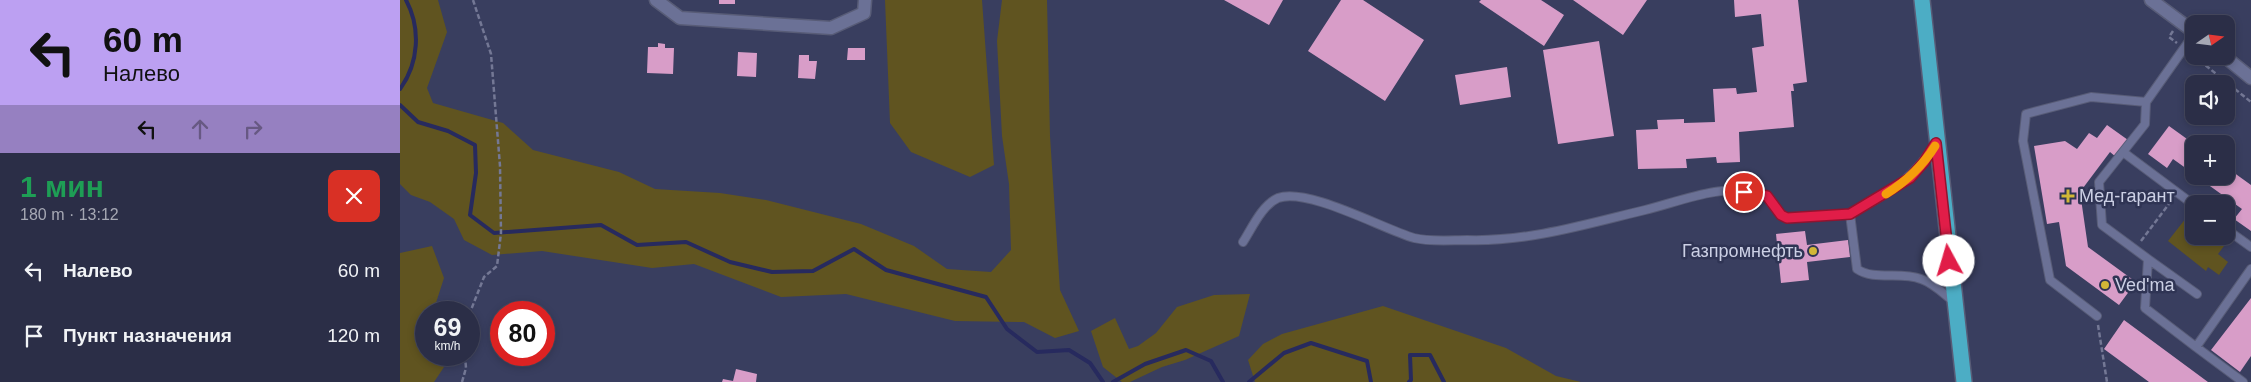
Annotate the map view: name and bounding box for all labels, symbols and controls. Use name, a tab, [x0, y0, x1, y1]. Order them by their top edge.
north arrow	[2185, 15, 2235, 65]
map controls	[2185, 15, 2235, 245]
icon: left	[20, 20, 85, 85]
text: 60 m	[103, 20, 183, 59]
text: Налево	[103, 61, 180, 86]
button: sound	[2185, 75, 2235, 125]
icon: left	[133, 115, 161, 143]
icon: ahead	[186, 115, 214, 143]
icon: right	[239, 115, 267, 143]
button: +	[2185, 135, 2235, 185]
text: 1 мин	[20, 170, 104, 203]
button: close	[328, 170, 380, 222]
pin	[1723, 171, 1765, 213]
icon: arrive	[1730, 178, 1758, 206]
place label: Мед-гарант	[2079, 186, 2175, 206]
marker: Мед-гарант	[2061, 189, 2075, 203]
button: −	[2185, 195, 2235, 245]
text: 180 m · 13:12	[20, 206, 119, 223]
position arrow	[1922, 234, 1974, 286]
place label: Газпромнефть	[1682, 241, 1803, 261]
marker: Газпромнефть	[1807, 245, 1819, 257]
icon: left	[20, 257, 48, 285]
text: Налево	[63, 260, 133, 281]
text: 60 m	[338, 260, 380, 281]
place label: Ved'ma	[2115, 275, 2175, 295]
marker: Ved'ma	[2099, 279, 2111, 291]
speed limit sign: 80	[490, 301, 555, 366]
text: 69	[434, 313, 461, 341]
icon: arrive	[20, 322, 48, 350]
text: Пункт назначения	[63, 325, 232, 346]
text: 120 m	[327, 325, 380, 346]
text: km/h	[434, 339, 461, 353]

